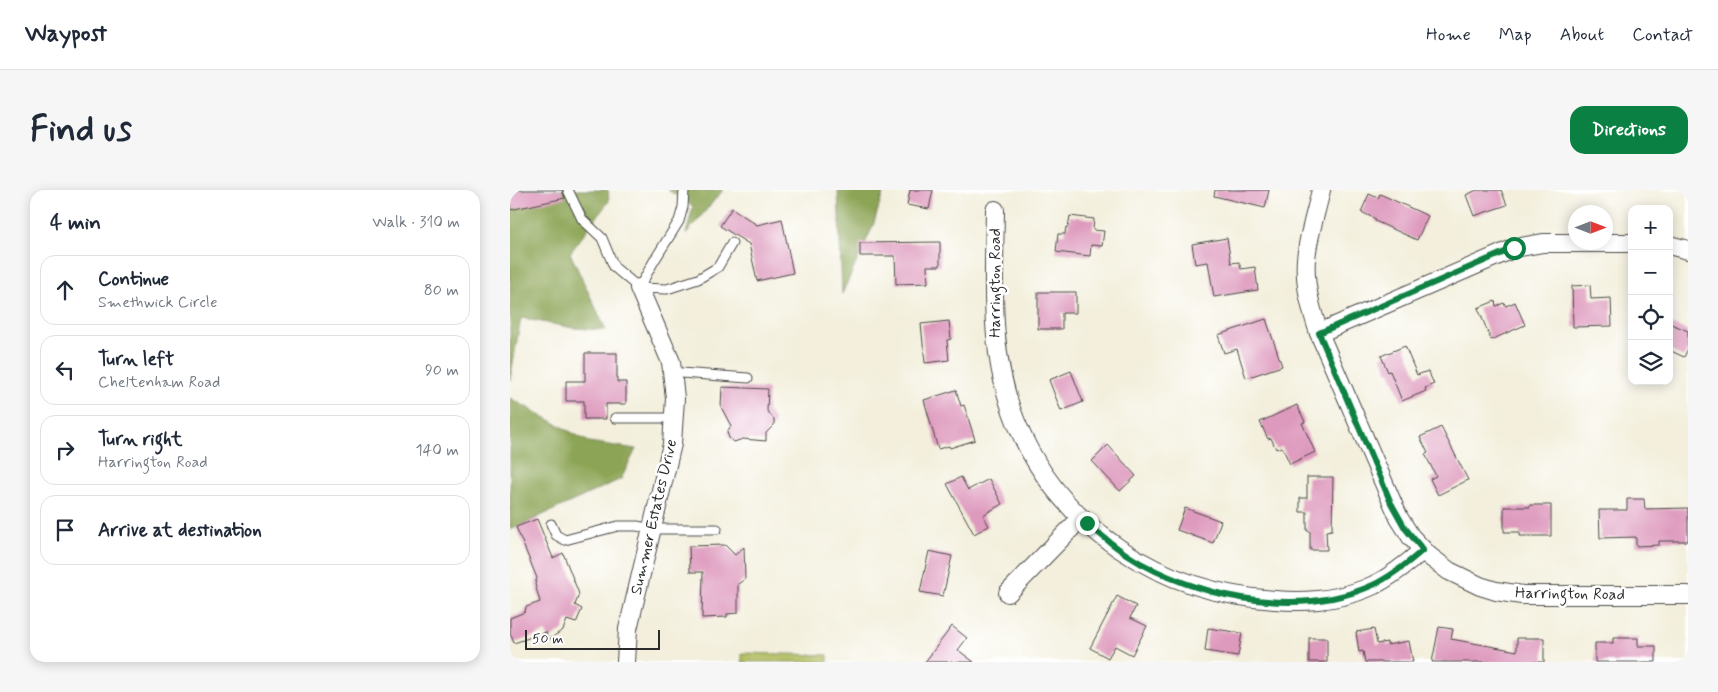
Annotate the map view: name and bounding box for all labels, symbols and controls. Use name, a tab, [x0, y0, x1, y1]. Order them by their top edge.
text: Waypost	[25, 19, 107, 50]
text: Home	[1426, 23, 1471, 47]
text: Map	[1499, 23, 1532, 47]
text: About	[1560, 23, 1604, 47]
text: Contact	[1632, 23, 1693, 47]
button: Directions	[1570, 106, 1688, 154]
text: Find us	[30, 107, 132, 153]
north arrow	[1568, 205, 1613, 250]
map controls	[1628, 205, 1673, 385]
button: +	[1628, 205, 1673, 250]
text: 4 min	[50, 209, 101, 237]
text: Walk · 310 m	[372, 212, 460, 233]
street label: Harrington Road	[985, 228, 1007, 338]
route start	[1503, 237, 1526, 260]
button: −	[1628, 250, 1673, 295]
text: Continue	[98, 267, 169, 292]
icon: ahead	[51, 276, 79, 304]
text: 80 m	[424, 280, 459, 301]
text: Smethwick Circle	[98, 292, 217, 313]
button: locate	[1628, 295, 1673, 340]
button: layers	[1628, 340, 1673, 385]
text: Turn left	[98, 347, 174, 372]
icon: left	[51, 356, 79, 384]
text: 90 m	[425, 360, 459, 381]
text: Cheltenham Road	[98, 372, 220, 393]
text: Turn right	[98, 427, 182, 452]
icon: right	[51, 436, 79, 464]
street label: Summer Estates Drive	[626, 437, 682, 597]
text: 140 m	[415, 440, 459, 461]
text: Harrington Road	[98, 452, 208, 473]
route end	[1076, 512, 1099, 535]
icon: arrive	[51, 516, 79, 544]
text: Arrive at destination	[98, 518, 262, 543]
street label: Harrington Road	[1515, 583, 1625, 606]
scale bar	[525, 627, 660, 650]
text: 50 m	[532, 630, 563, 648]

